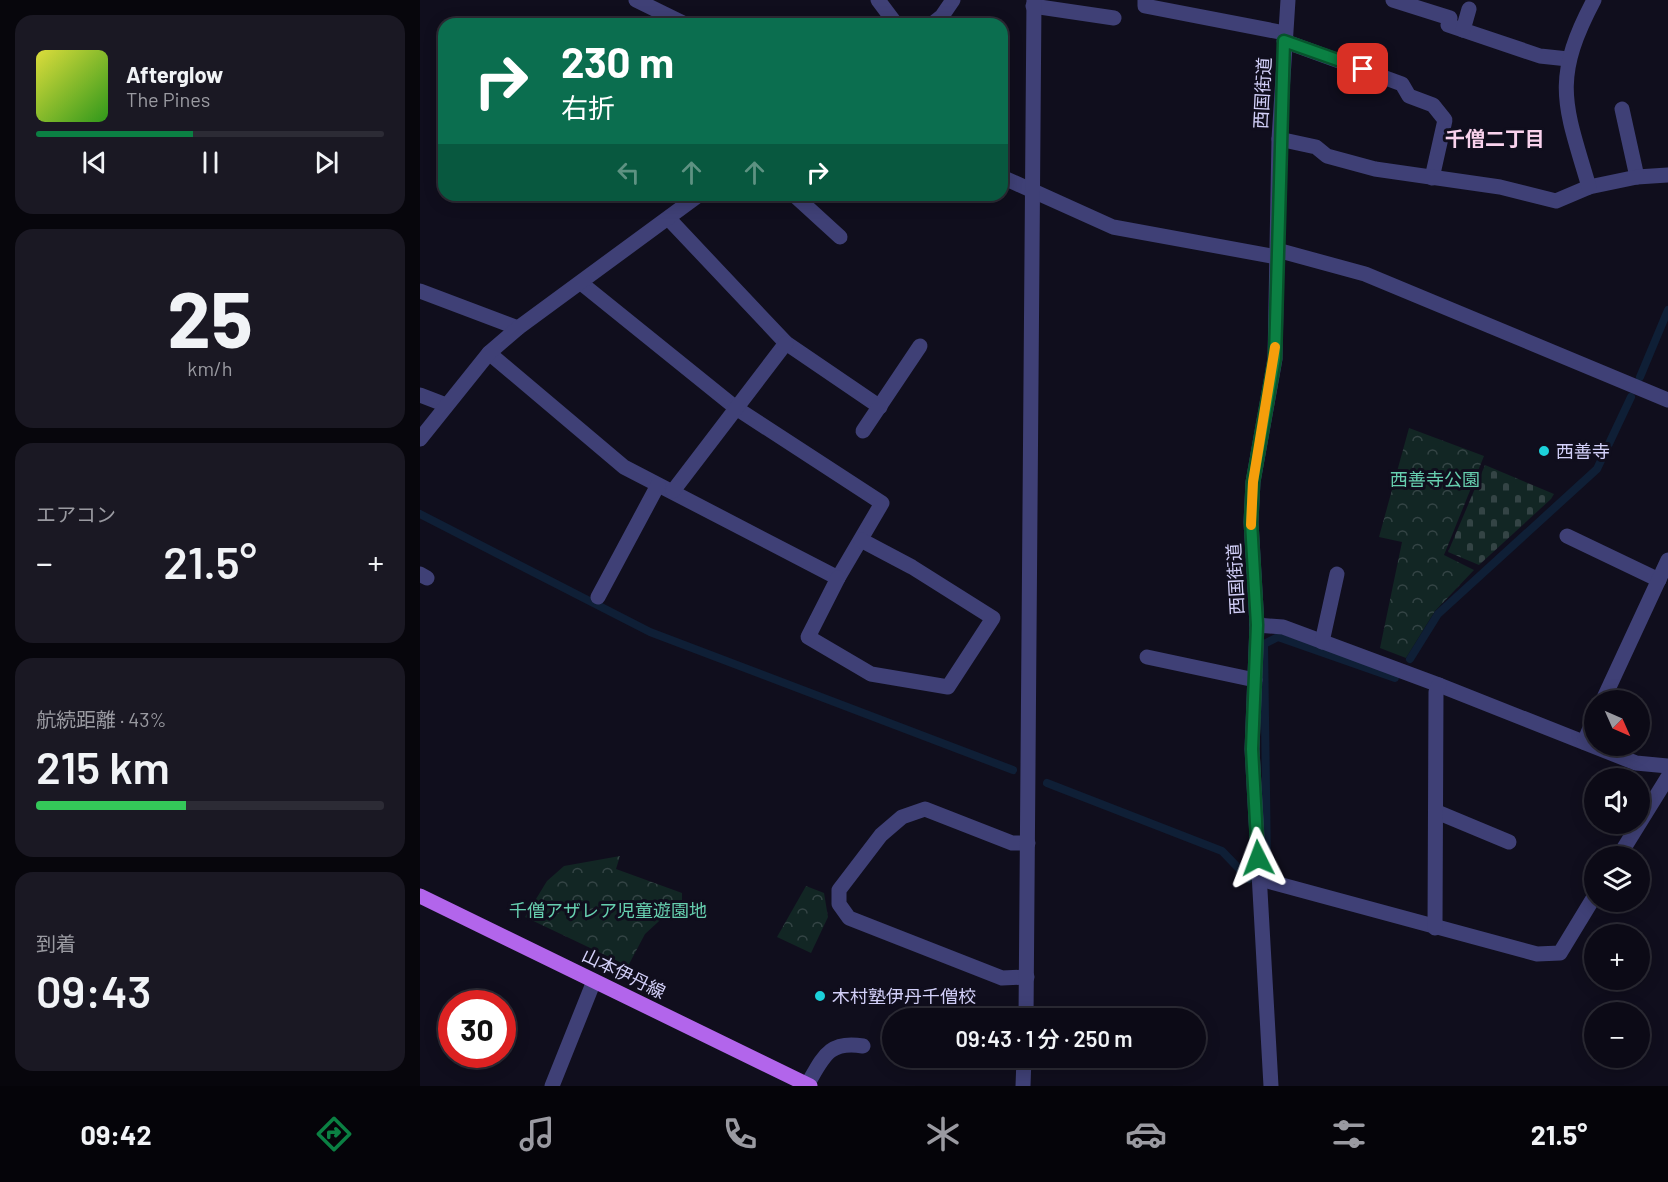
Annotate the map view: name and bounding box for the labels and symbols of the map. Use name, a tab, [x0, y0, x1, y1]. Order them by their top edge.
pin	[1337, 43, 1388, 94]
street label: 西国街道	[1249, 56, 1275, 130]
district label: 千僧二丁目	[1445, 126, 1545, 150]
place label: 西善寺	[1556, 440, 1610, 462]
marker: 西善寺	[1537, 444, 1551, 458]
park label: 西善寺公園	[1390, 468, 1480, 490]
street label: 西国街道	[1222, 542, 1248, 616]
north arrow	[1584, 690, 1650, 756]
position arrow	[1226, 826, 1290, 890]
park label: 千僧アザレア児童遊園地	[509, 899, 707, 921]
street label: 山本伊丹線	[579, 943, 669, 1003]
place label: 木村塾伊丹千僧校	[832, 985, 976, 1007]
marker: 木村塾伊丹千僧校	[813, 989, 827, 1003]
speed limit sign: 30	[438, 990, 516, 1068]

